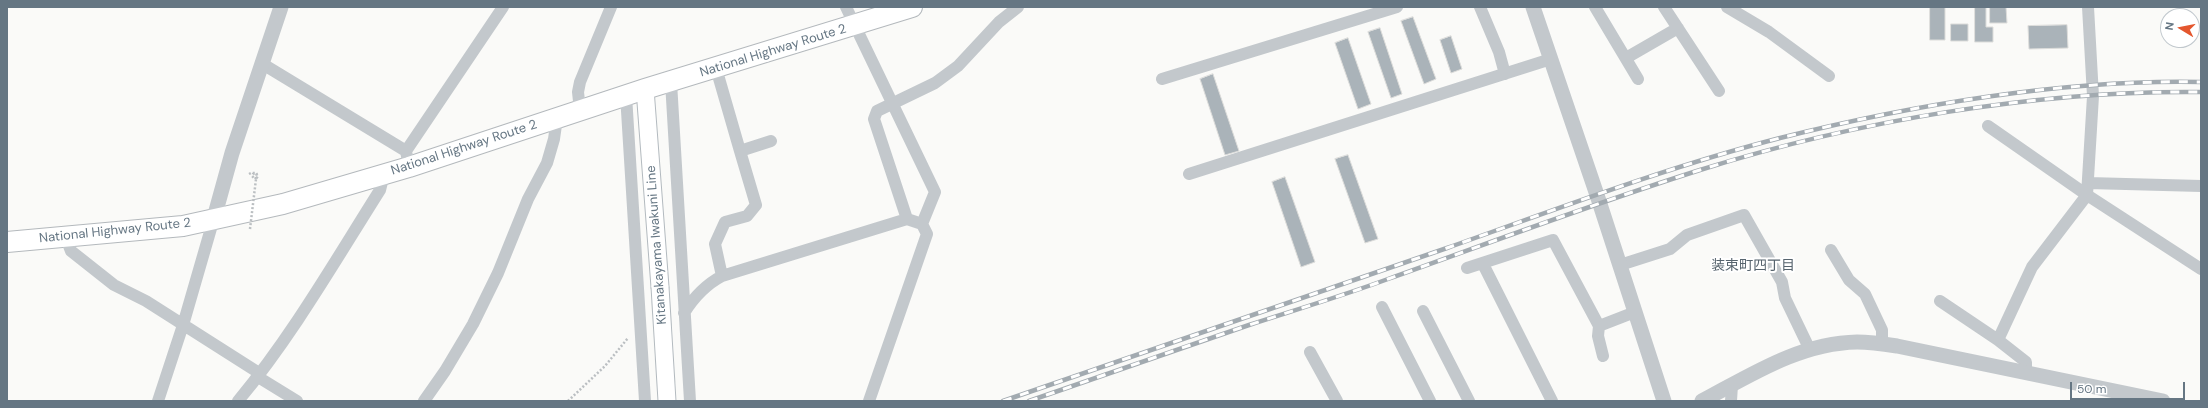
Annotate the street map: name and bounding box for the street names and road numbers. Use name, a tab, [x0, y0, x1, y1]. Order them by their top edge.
street label: National Highway Route 2	[698, 21, 848, 81]
street label: National Highway Route 2	[389, 117, 539, 179]
street label: Kitanakayama Iwakuni Line	[644, 165, 670, 325]
street label: National Highway Route 2	[38, 215, 192, 247]

